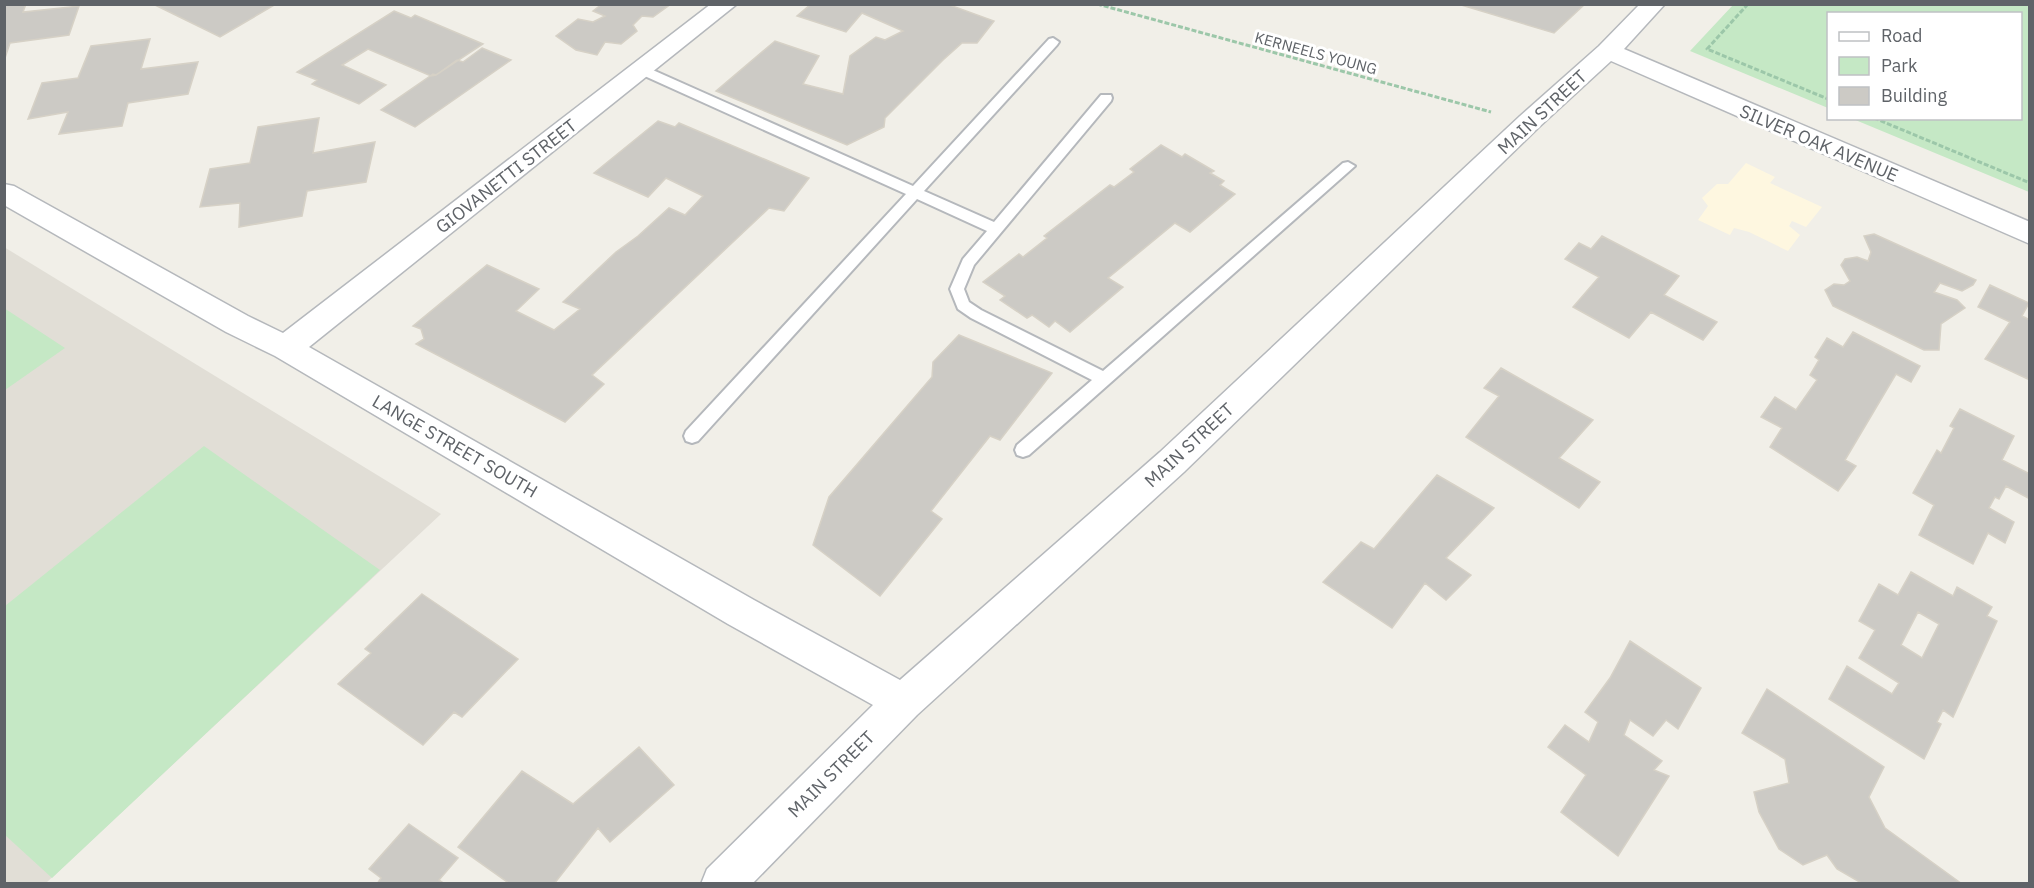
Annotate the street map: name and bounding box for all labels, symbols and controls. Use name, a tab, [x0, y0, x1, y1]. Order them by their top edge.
legend	[1827, 12, 2022, 120]
text: Road	[1881, 24, 1922, 47]
street label: KERNEELS YOUNG	[1253, 28, 1379, 78]
text: Park	[1881, 54, 1918, 77]
street label: MAIN STREET	[1493, 65, 1591, 159]
text: Building	[1881, 84, 1948, 107]
street label: SILVER OAK AVENUE	[1736, 99, 1902, 187]
street label: GIOVANETTI STREET	[431, 114, 581, 238]
street label: LANGE STREET SOUTH	[368, 389, 542, 503]
street label: MAIN STREET	[1140, 398, 1238, 492]
street label: MAIN STREET	[783, 726, 879, 822]

